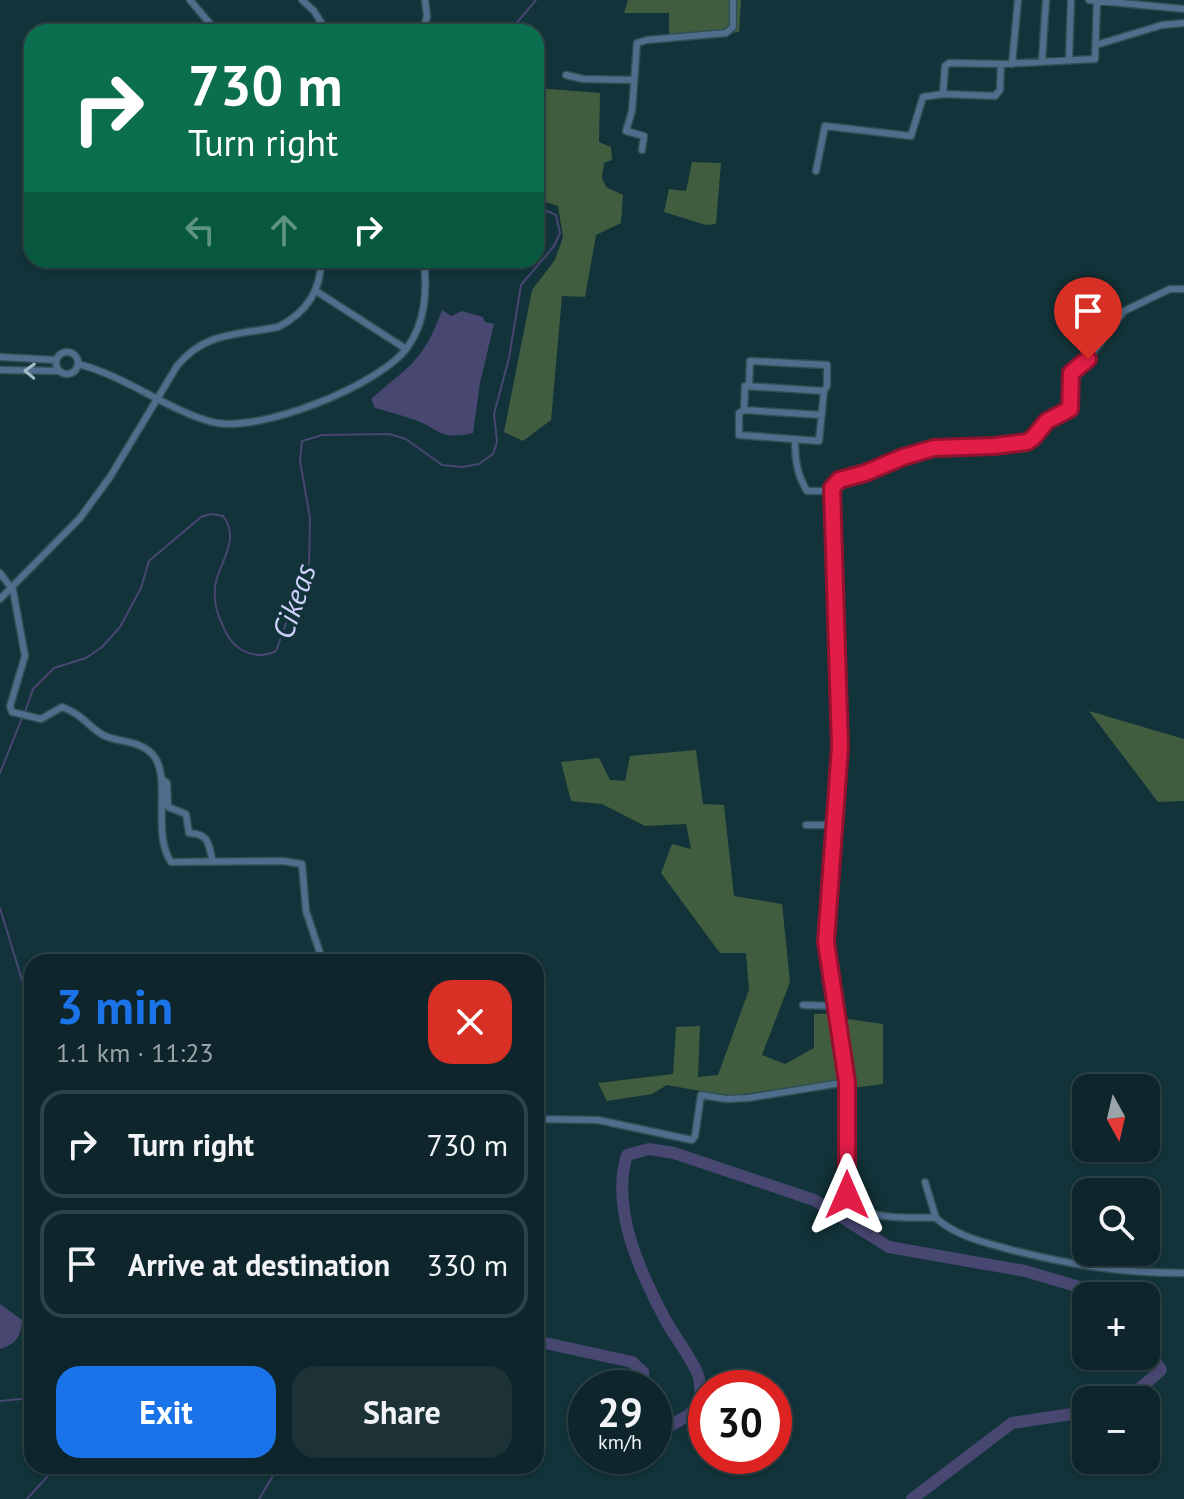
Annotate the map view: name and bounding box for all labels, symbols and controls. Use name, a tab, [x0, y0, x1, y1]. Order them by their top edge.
text: 730 m	[188, 49, 343, 121]
icon: right	[56, 56, 160, 160]
text: Turn right	[188, 119, 338, 166]
icon: left	[178, 208, 222, 252]
icon: ahead	[262, 208, 306, 252]
icon: right	[346, 208, 390, 252]
pin	[1054, 277, 1122, 359]
icon: arrive	[1066, 289, 1110, 333]
one-way arrow	[23, 362, 36, 379]
water label: Cikeas	[262, 558, 324, 644]
text: 3 min	[56, 975, 173, 1037]
button: close	[428, 980, 512, 1064]
text: 1.1 km · 11:23	[56, 1036, 214, 1069]
north arrow	[1072, 1074, 1160, 1162]
map controls	[1072, 1074, 1160, 1474]
icon: right	[60, 1122, 104, 1166]
text: Turn right	[128, 1125, 254, 1164]
text: 730 m	[427, 1125, 508, 1164]
position arrow	[805, 1153, 889, 1237]
button: search	[1072, 1178, 1160, 1266]
icon: arrive	[60, 1242, 104, 1286]
text: Arrive at destination	[128, 1245, 390, 1284]
text: 330 m	[427, 1245, 508, 1284]
button: +	[1072, 1282, 1160, 1370]
button: Exit	[56, 1366, 276, 1458]
button: Share	[292, 1366, 512, 1458]
speed limit sign: 30	[688, 1370, 792, 1474]
text: 29	[597, 1386, 643, 1438]
button: −	[1072, 1386, 1160, 1474]
text: km/h	[598, 1429, 642, 1455]

